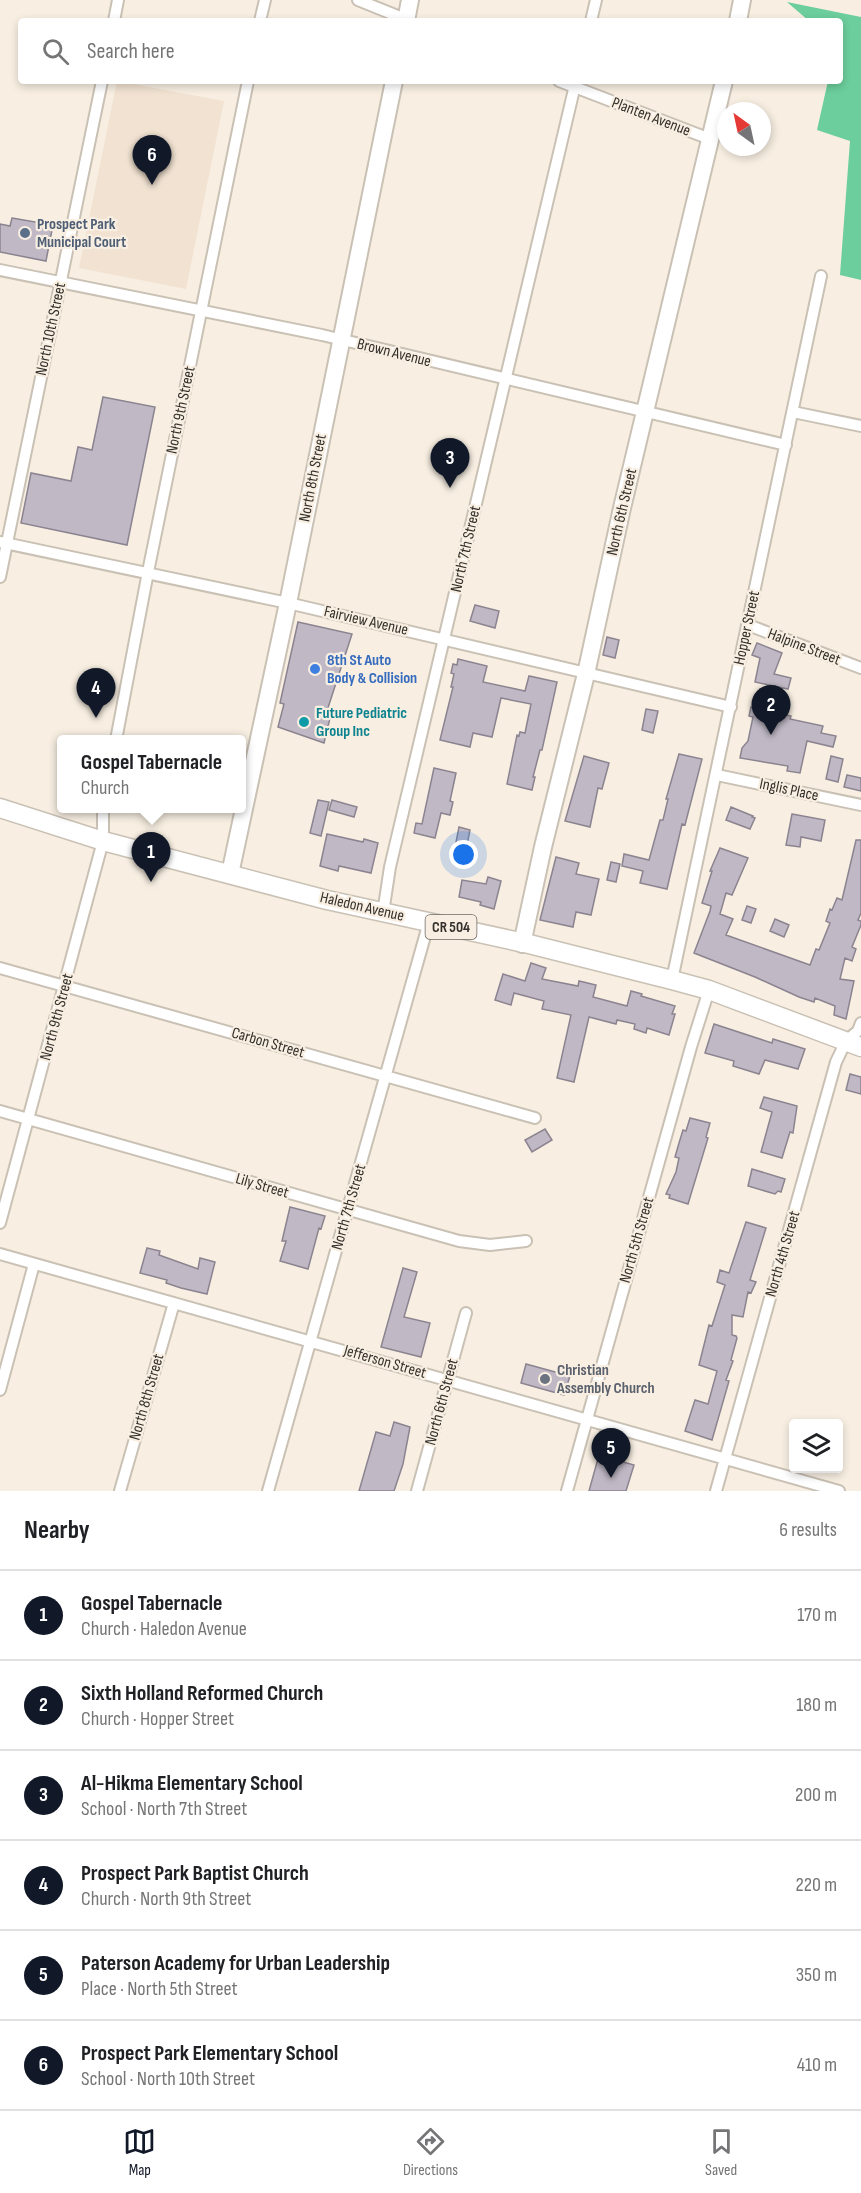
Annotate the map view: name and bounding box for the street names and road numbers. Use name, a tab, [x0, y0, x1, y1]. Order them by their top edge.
street label: Planten Avenue	[609, 93, 693, 141]
street label: North 10th Street	[32, 281, 70, 377]
street label: Brown Avenue	[355, 335, 433, 371]
street label: North 9th Street	[162, 364, 200, 456]
street label: North 8th Street	[295, 432, 331, 523]
street label: North 6th Street	[603, 466, 641, 557]
street label: North 7th Street	[447, 504, 485, 594]
street label: Hopper Street	[730, 589, 764, 667]
street label: Fairview Avenue	[322, 602, 410, 640]
street label: Halpine Street	[765, 624, 843, 670]
street label: Inglis Place	[758, 775, 820, 805]
street label: Haledon Avenue	[318, 888, 406, 926]
road number: CR 504	[426, 915, 476, 939]
street label: North 9th Street	[36, 971, 78, 1062]
street label: Carbon Street	[229, 1024, 307, 1062]
street label: North 7th Street	[328, 1162, 370, 1252]
street label: Lily Street	[233, 1169, 291, 1203]
street label: North 5th Street	[616, 1195, 658, 1285]
street label: North 4th Street	[762, 1209, 804, 1299]
street label: Jefferson Street	[341, 1341, 429, 1383]
street label: North 8th Street	[126, 1352, 168, 1442]
street label: North 6th Street	[421, 1356, 463, 1447]

